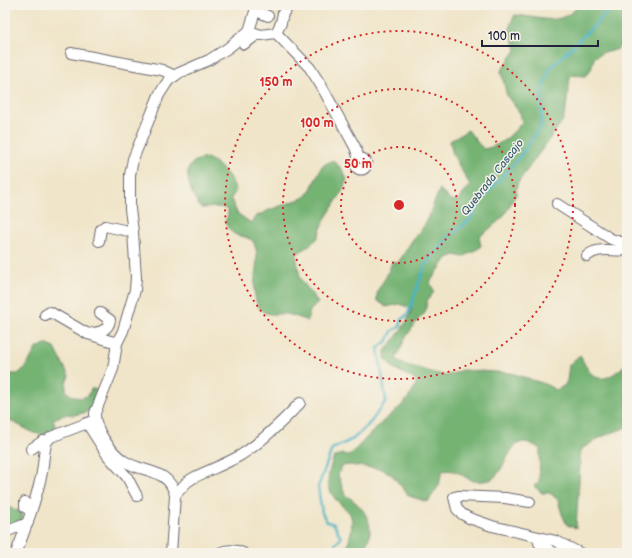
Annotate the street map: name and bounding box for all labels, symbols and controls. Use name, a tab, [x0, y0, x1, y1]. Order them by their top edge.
scale bar	[482, 22, 598, 48]
text: 100 m	[488, 29, 520, 44]
text: 150 m	[260, 75, 292, 90]
text: 100 m	[300, 116, 334, 131]
water label: Quebrada Cascajo	[458, 136, 527, 218]
text: 50 m	[344, 157, 372, 172]
centre of rings	[392, 198, 406, 212]

